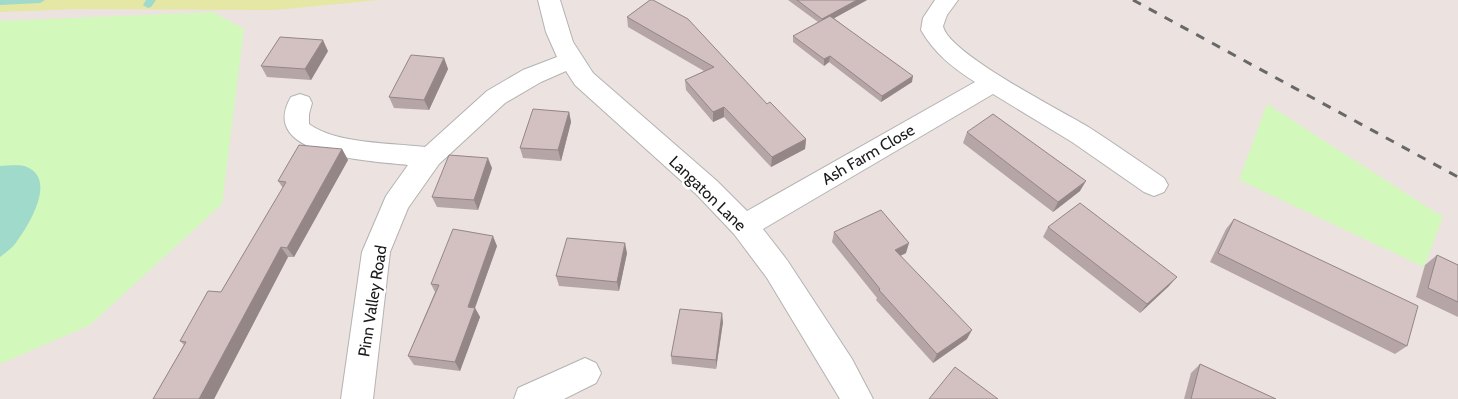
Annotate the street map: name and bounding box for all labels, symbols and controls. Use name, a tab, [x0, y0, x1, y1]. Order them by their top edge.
street label: Ash Farm Close	[819, 120, 918, 189]
street label: Langaton Lane	[665, 152, 750, 235]
street label: Pinn Valley Road	[354, 244, 391, 358]

